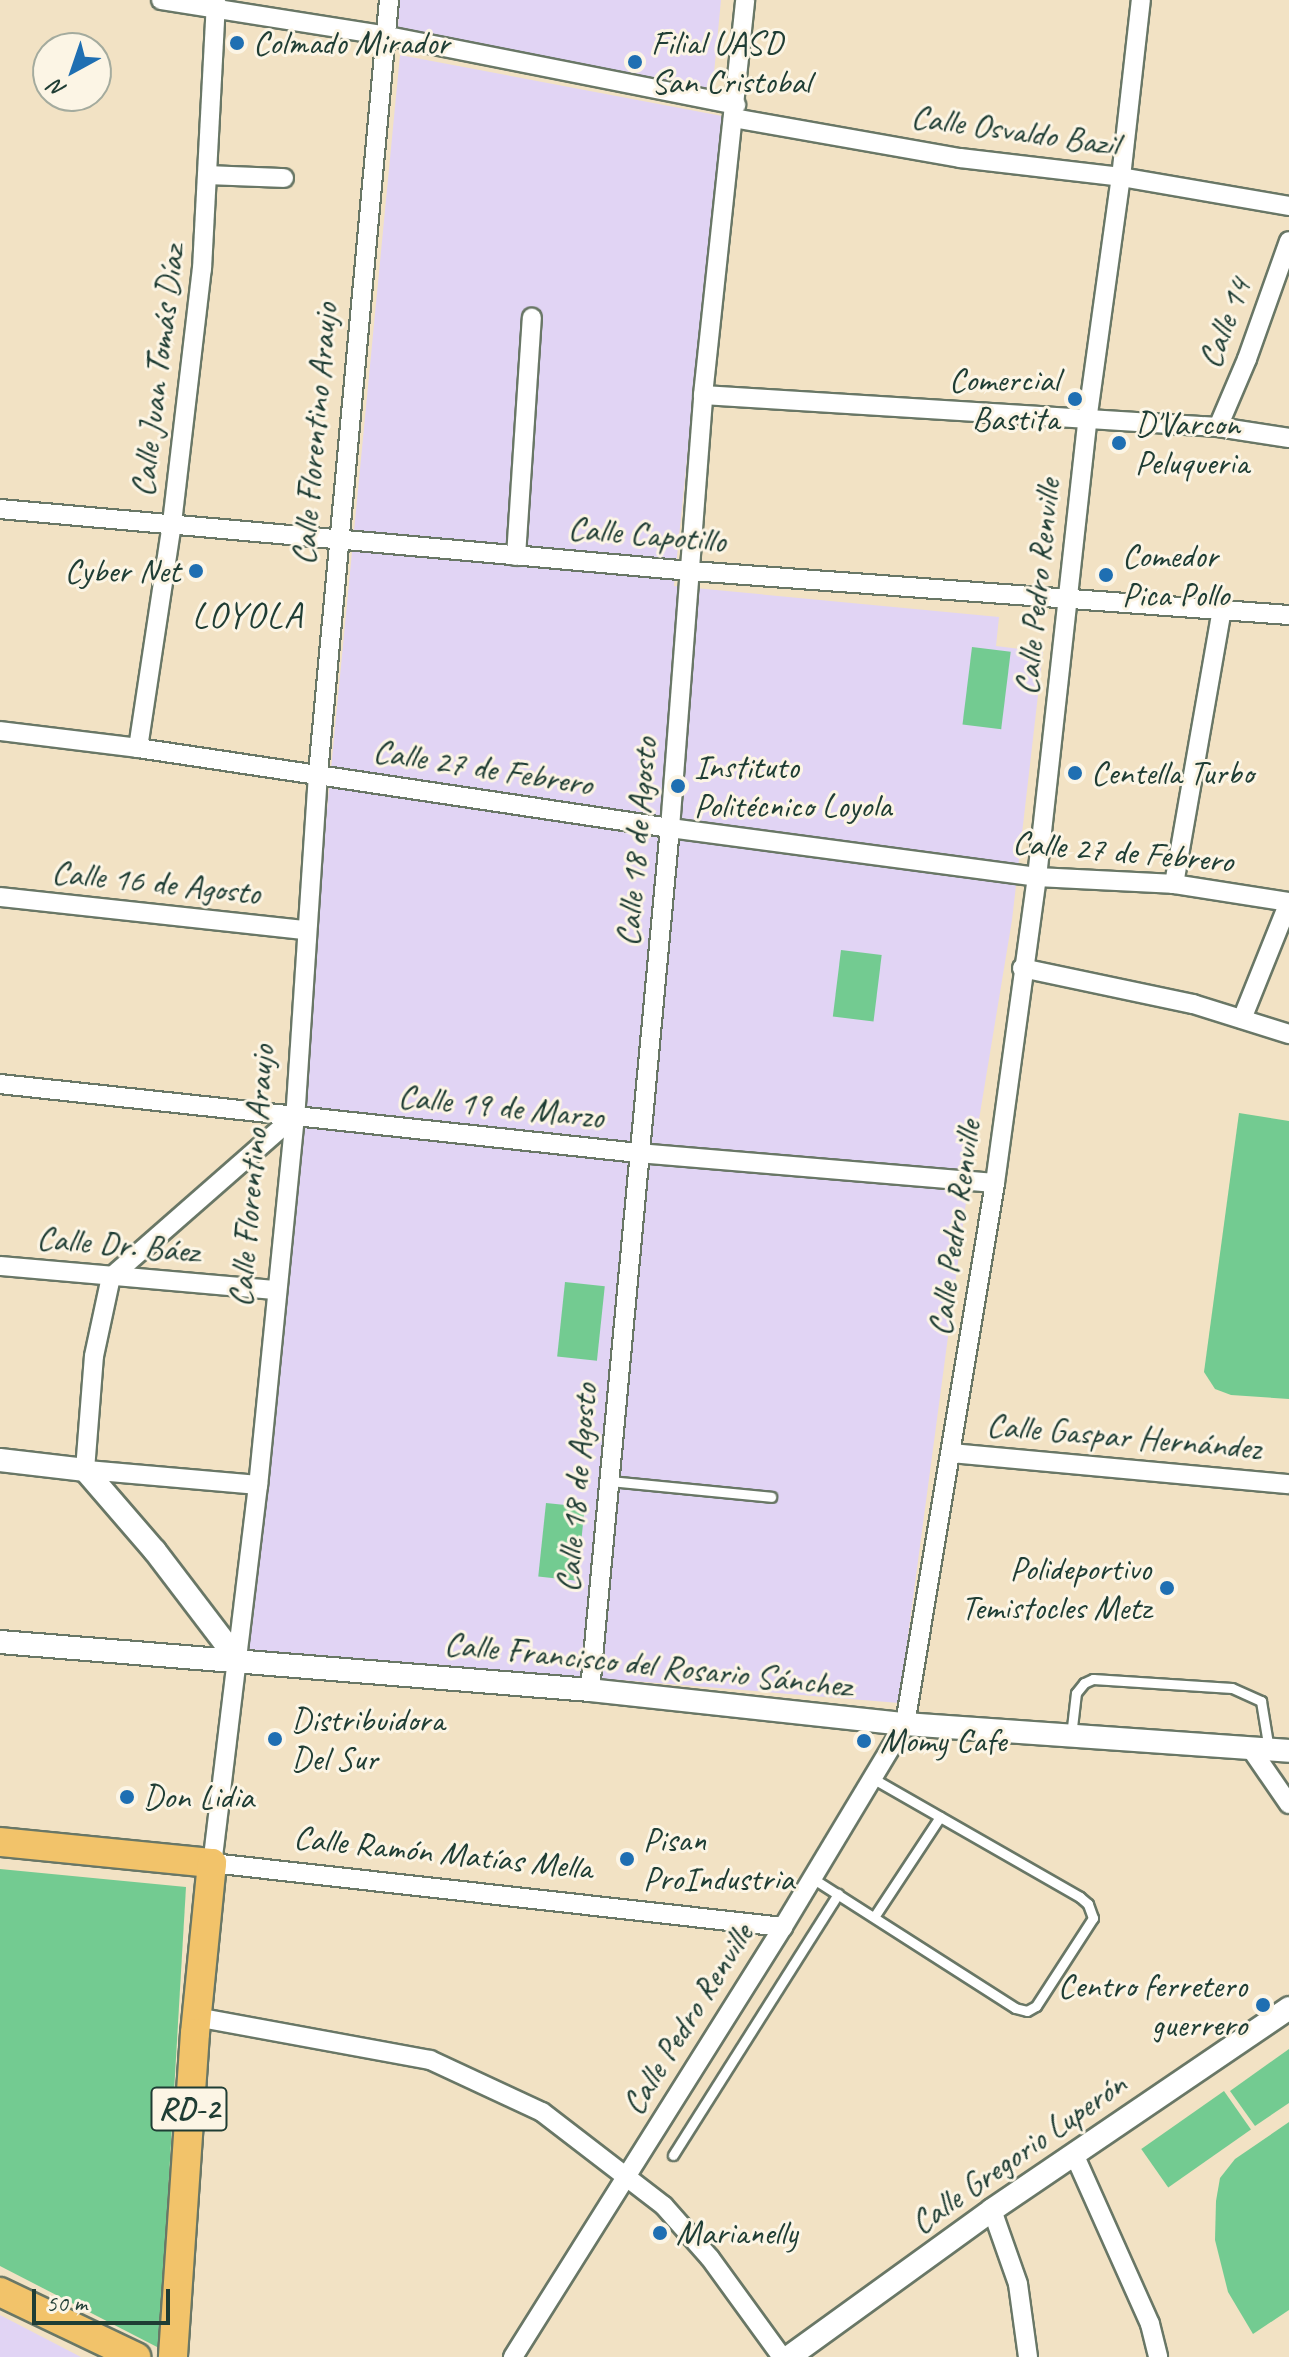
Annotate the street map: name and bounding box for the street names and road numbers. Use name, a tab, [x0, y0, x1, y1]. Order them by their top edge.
street label: Calle Osvaldo Bazil	[908, 95, 1122, 165]
street label: Calle Juan Tomás Díaz	[121, 244, 193, 498]
street label: Calle 14	[1188, 273, 1260, 373]
street label: Calle Florentino Araujo	[282, 301, 346, 567]
street label: Calle Pedro Renville	[1005, 476, 1069, 698]
street label: Calle Capotillo	[566, 507, 728, 561]
street label: Calle 27 de Febrero	[370, 730, 596, 804]
street label: Calle 18 de Agosto	[607, 736, 665, 948]
street label: Calle 27 de Febrero	[1011, 821, 1235, 881]
street label: Calle 16 de Agosto	[50, 851, 262, 913]
street label: Calle Florentino Araujo	[219, 1043, 283, 1309]
street label: Calle 19 de Marzo	[396, 1075, 606, 1137]
street label: Calle Pedro Renville	[919, 1117, 989, 1339]
street label: Calle Dr. Báez	[35, 1217, 201, 1271]
street label: Calle 18 de Agosto	[547, 1382, 605, 1594]
street label: Calle Gaspar Hernández	[985, 1404, 1263, 1468]
street label: Calle Francisco del Rosario Sánchez	[442, 1622, 854, 1706]
street label: Calle Ramón Matías Mella	[291, 1816, 595, 1888]
street label: Calle Pedro Renville	[612, 1916, 762, 2122]
street label: Calle Gregorio Luperón	[902, 2064, 1134, 2242]
road number: RD-2	[149, 2081, 229, 2137]

